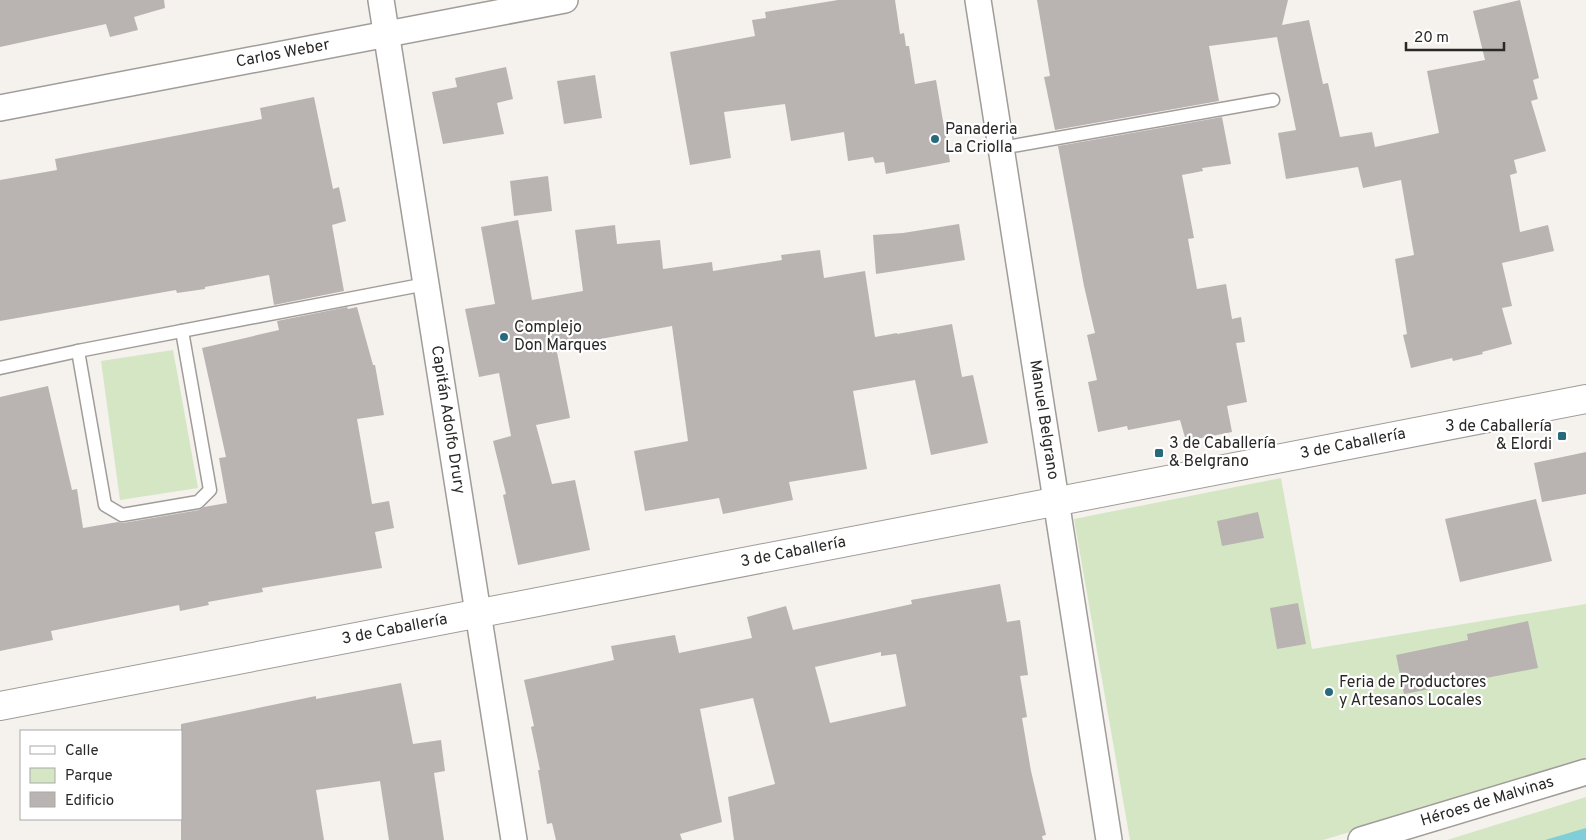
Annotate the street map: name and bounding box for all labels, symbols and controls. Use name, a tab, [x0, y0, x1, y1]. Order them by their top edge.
scale bar	[1406, 20, 1504, 52]
text: 20 m	[1414, 29, 1449, 48]
street label: Carlos Weber	[234, 35, 331, 73]
place label: Panaderia La Criolla	[945, 120, 1018, 158]
marker: Panaderia La Criolla	[929, 133, 941, 145]
place label: Complejo Don Marques	[514, 318, 607, 356]
marker: Complejo Don Marques	[498, 331, 510, 343]
street label: Capitán Adolfo Drury	[426, 344, 469, 496]
street label: Manuel Belgrano	[1024, 359, 1063, 481]
place label: 3 de Caballería & Elordi	[1445, 417, 1552, 455]
street label: 3 de Caballería	[1298, 424, 1407, 464]
marker: 3 de Caballería & Elordi	[1556, 430, 1568, 442]
place label: 3 de Caballería & Belgrano	[1169, 434, 1276, 472]
marker: 3 de Caballería & Belgrano	[1153, 447, 1165, 459]
street label: 3 de Caballería	[739, 532, 848, 572]
street label: 3 de Caballería	[340, 610, 449, 650]
place label: Feria de Productores y Artesanos Locales	[1339, 673, 1487, 711]
marker: Feria de Productores y Artesanos Locales	[1323, 686, 1335, 698]
legend	[20, 730, 182, 820]
text: Calle	[65, 742, 99, 761]
text: Parque	[65, 767, 113, 786]
street label: Héroes de Malvinas	[1418, 772, 1556, 831]
text: Edificio	[65, 792, 114, 811]

